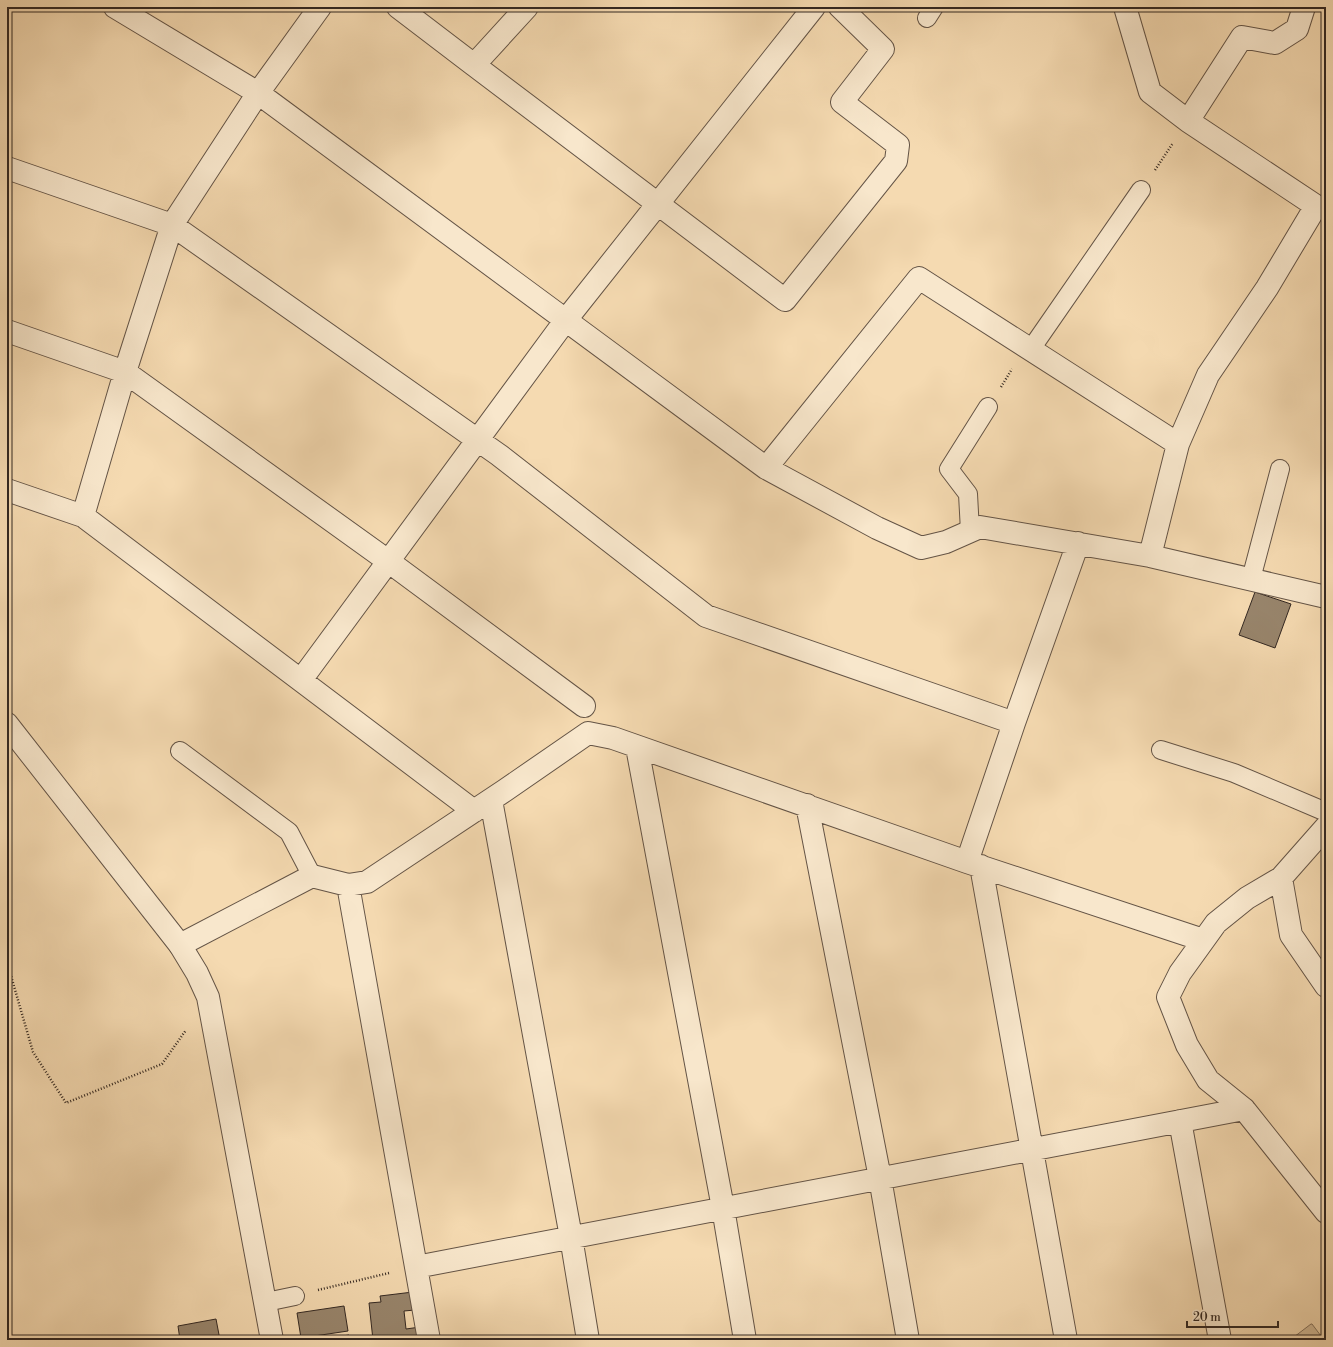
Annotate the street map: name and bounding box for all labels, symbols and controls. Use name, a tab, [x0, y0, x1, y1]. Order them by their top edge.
scale bar	[1187, 1303, 1278, 1329]
text: 20 m	[1193, 1310, 1221, 1325]

